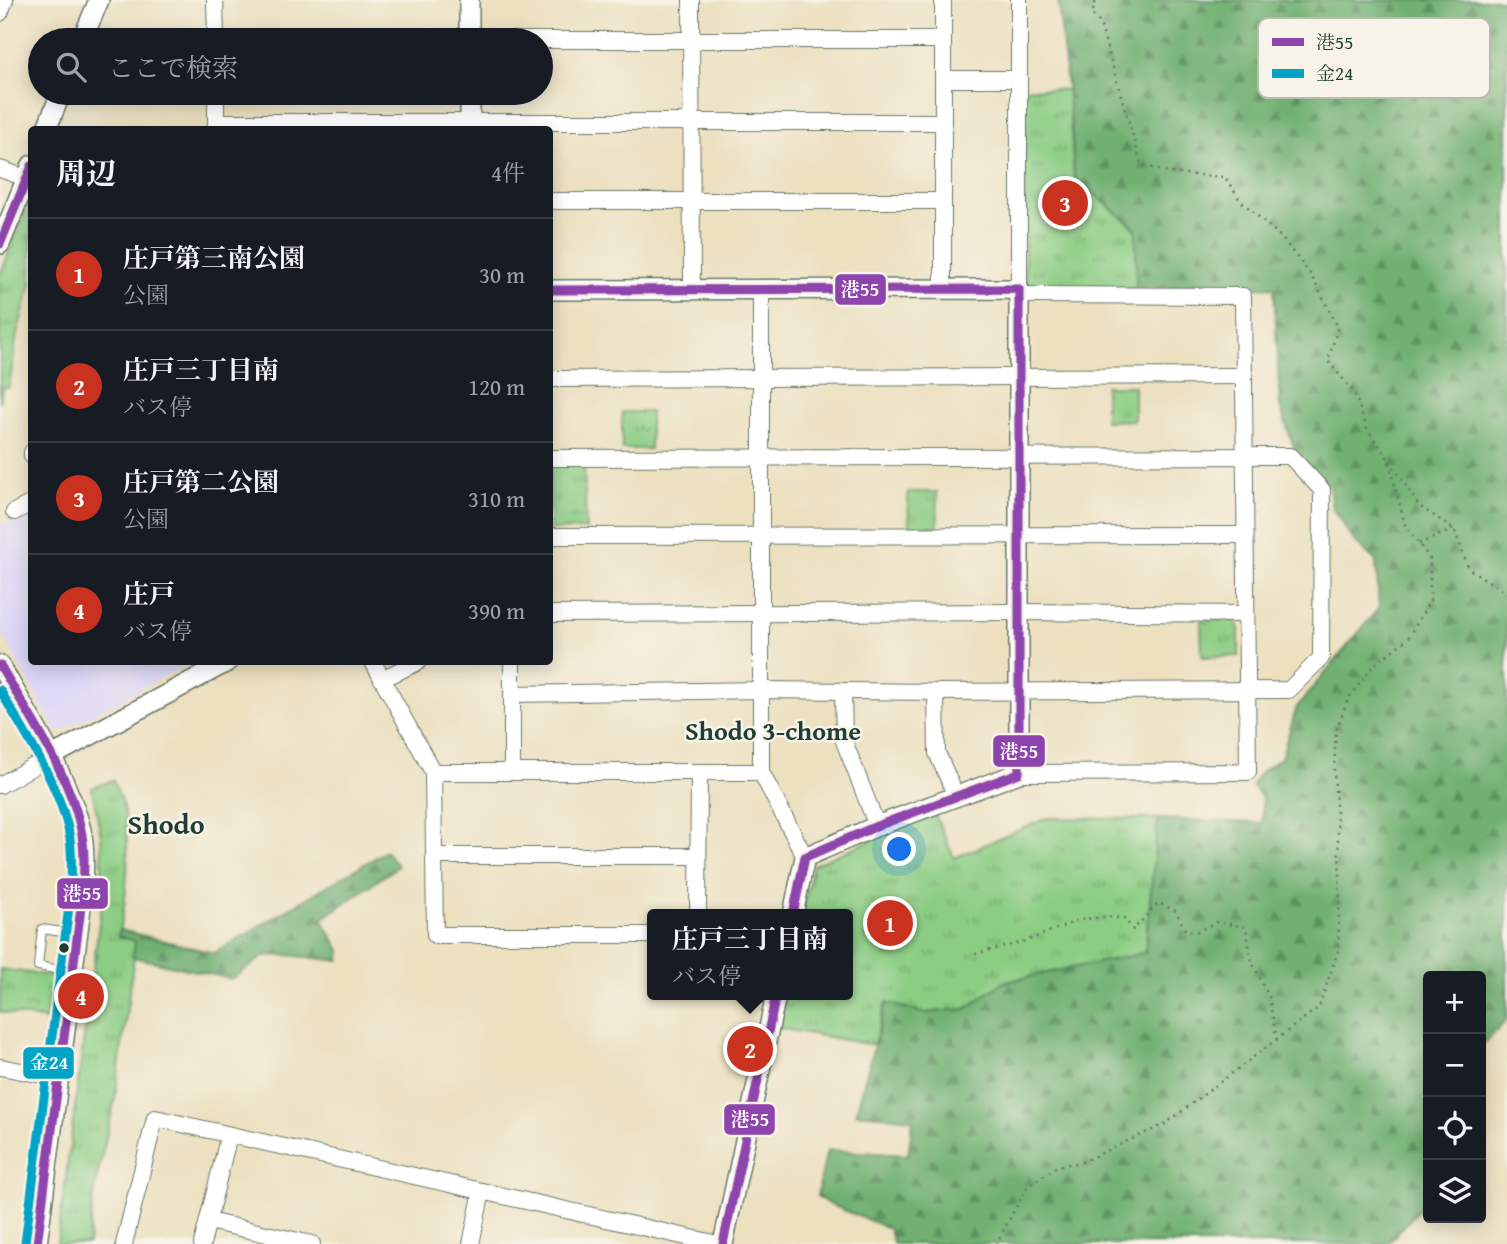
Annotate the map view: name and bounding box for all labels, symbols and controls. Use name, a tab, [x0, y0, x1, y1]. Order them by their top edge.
legend	[1258, 18, 1490, 98]
search box	[28, 28, 553, 105]
text: 港55	[1316, 28, 1353, 56]
icon: search	[52, 48, 90, 86]
text: ここで検索	[108, 48, 238, 87]
text: 金24	[1316, 59, 1353, 87]
text: 周辺	[56, 151, 116, 195]
text: 4件	[491, 156, 525, 189]
pin: 3	[1042, 177, 1088, 229]
text: 庄戸第三南公園	[123, 238, 305, 277]
text: 1	[73, 258, 85, 291]
text: 30 m	[479, 258, 525, 291]
line badge: 港55	[834, 273, 887, 306]
text: 港55	[841, 275, 879, 303]
text: 公園	[123, 278, 169, 311]
text: 庄戸三丁目南	[123, 350, 279, 389]
text: 2	[73, 370, 85, 403]
text: 120 m	[468, 370, 525, 403]
text: バス停	[123, 390, 192, 423]
text: 庄戸第二公園	[123, 462, 279, 501]
text: 3	[73, 482, 85, 515]
text: 310 m	[468, 482, 525, 515]
text: 公園	[123, 502, 169, 535]
text: 庄戸	[123, 574, 175, 613]
text: 4	[73, 594, 85, 627]
text: 390 m	[468, 594, 525, 627]
text: バス停	[123, 614, 192, 647]
district label: Shodo 3-chome	[685, 711, 861, 750]
line badge: 港55	[992, 734, 1046, 768]
text: 港55	[1000, 737, 1038, 765]
district label: Shodo	[127, 803, 205, 844]
your location	[882, 832, 916, 866]
line badge: 港55	[56, 877, 109, 910]
text: 港55	[63, 879, 101, 907]
pin: 1	[867, 897, 913, 949]
popup	[647, 909, 853, 1000]
text: 庄戸三丁目南	[672, 919, 828, 958]
unlabelled marker	[57, 941, 71, 955]
text: バス停	[672, 959, 741, 992]
pin: 4	[58, 970, 104, 1022]
map controls	[1423, 971, 1486, 1223]
button: +	[1423, 971, 1486, 1034]
pin: 2	[727, 1023, 773, 1075]
button: −	[1423, 1034, 1486, 1097]
line badge: 金24	[22, 1046, 75, 1080]
text: 金24	[30, 1048, 68, 1076]
button: locate	[1423, 1097, 1486, 1160]
line badge: 港55	[723, 1103, 776, 1136]
text: 港55	[731, 1105, 769, 1133]
button: layers	[1423, 1160, 1486, 1223]

